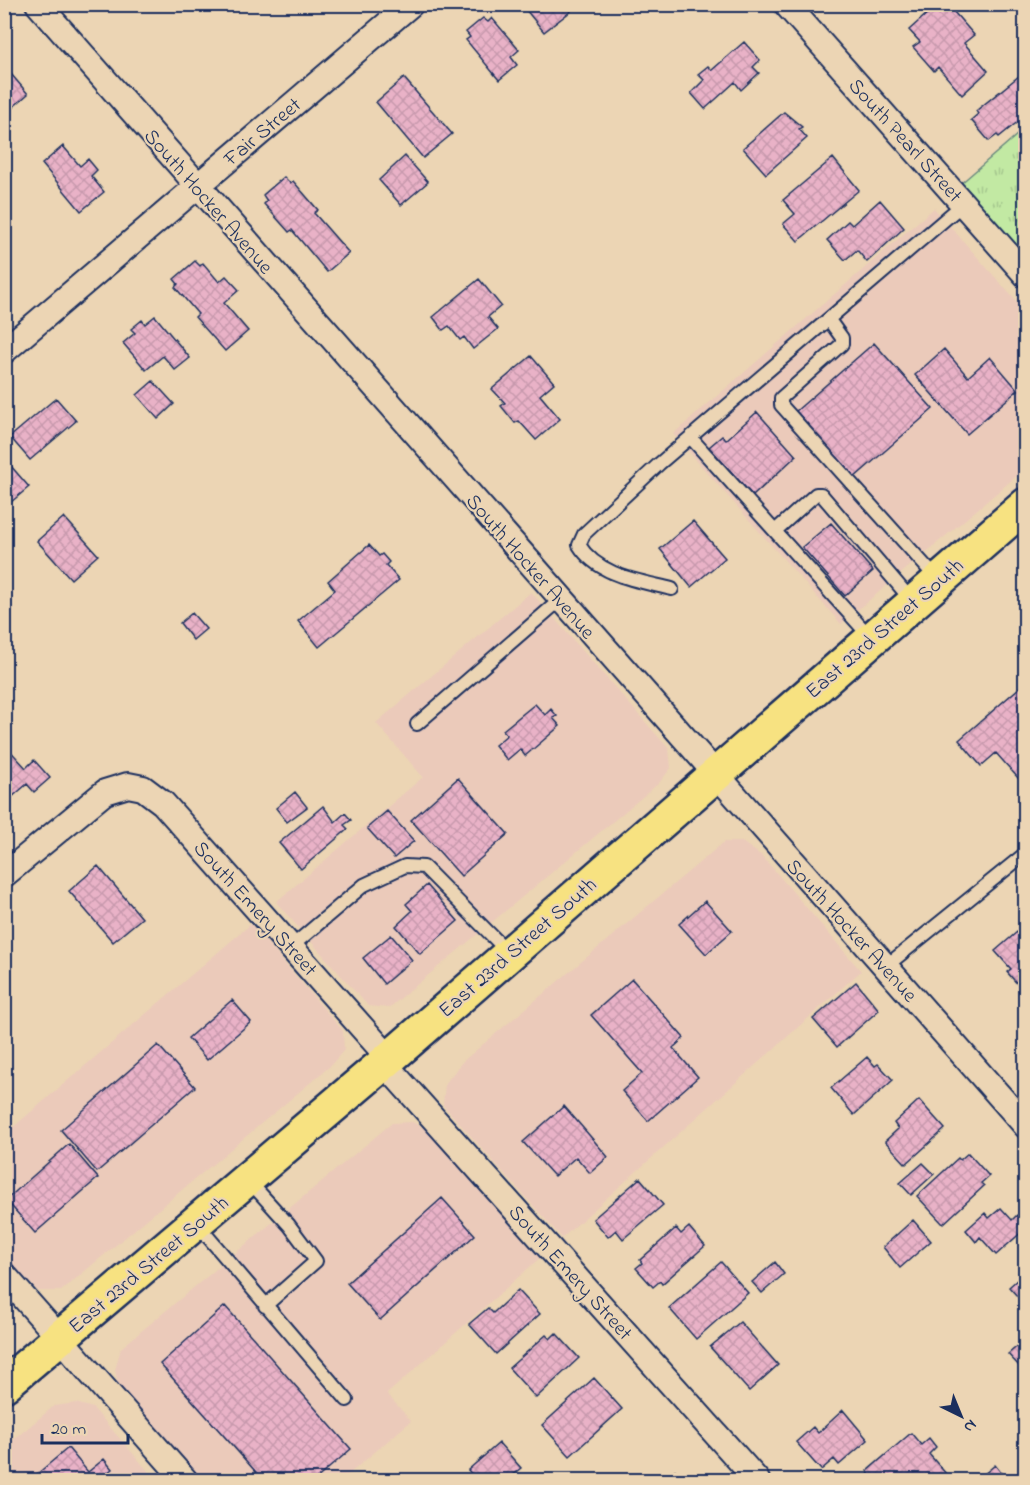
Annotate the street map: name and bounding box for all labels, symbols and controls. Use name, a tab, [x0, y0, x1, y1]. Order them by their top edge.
street label: South Pearl Street	[840, 72, 969, 210]
street label: Fair Street	[217, 91, 309, 175]
street label: South Hocker Avenue	[136, 123, 280, 282]
street label: South Hocker Avenue	[458, 488, 602, 647]
street label: East 23rd Street South	[800, 552, 971, 707]
street label: South Emery Street	[184, 835, 324, 985]
street label: South Hocker Avenue	[778, 853, 924, 1010]
street label: East 23rd Street South	[433, 871, 604, 1026]
street label: East 23rd Street South	[63, 1189, 236, 1342]
street label: South Emery Street	[499, 1199, 639, 1349]
north arrow	[931, 1386, 991, 1446]
scale bar	[42, 1407, 128, 1445]
text: N	[958, 1413, 982, 1438]
text: 20 m	[51, 1417, 86, 1443]

